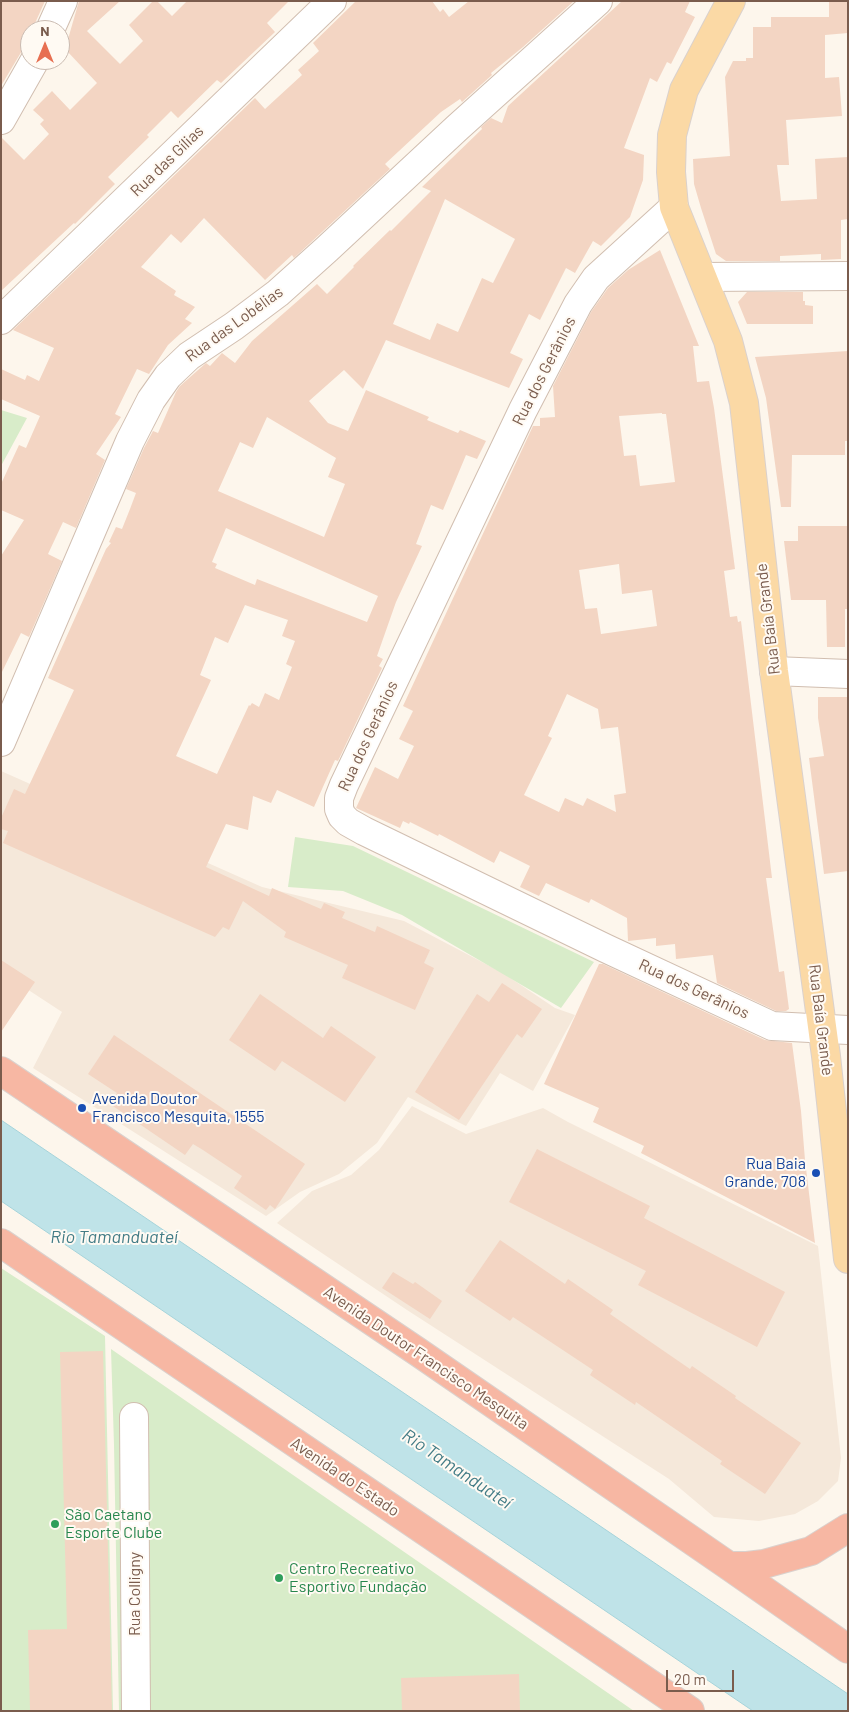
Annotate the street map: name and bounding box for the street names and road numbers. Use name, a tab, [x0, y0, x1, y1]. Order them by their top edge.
street label: Rua das Gílias	[126, 121, 208, 201]
street label: Rua das Lobélias	[181, 282, 287, 366]
street label: Rua dos Gerânios	[508, 313, 580, 429]
street label: Rua Baía Grande	[752, 562, 784, 676]
street label: Rua dos Gerânios	[334, 678, 402, 794]
street label: Rua dos Gerânios	[636, 955, 752, 1023]
street label: Rua Baía Grande	[805, 963, 837, 1077]
street label: Avenida Doutor Francisco Mesquita	[320, 1282, 532, 1434]
street label: Avenida do Estado	[287, 1433, 403, 1521]
street label: Rua Colligny	[125, 1552, 145, 1636]

